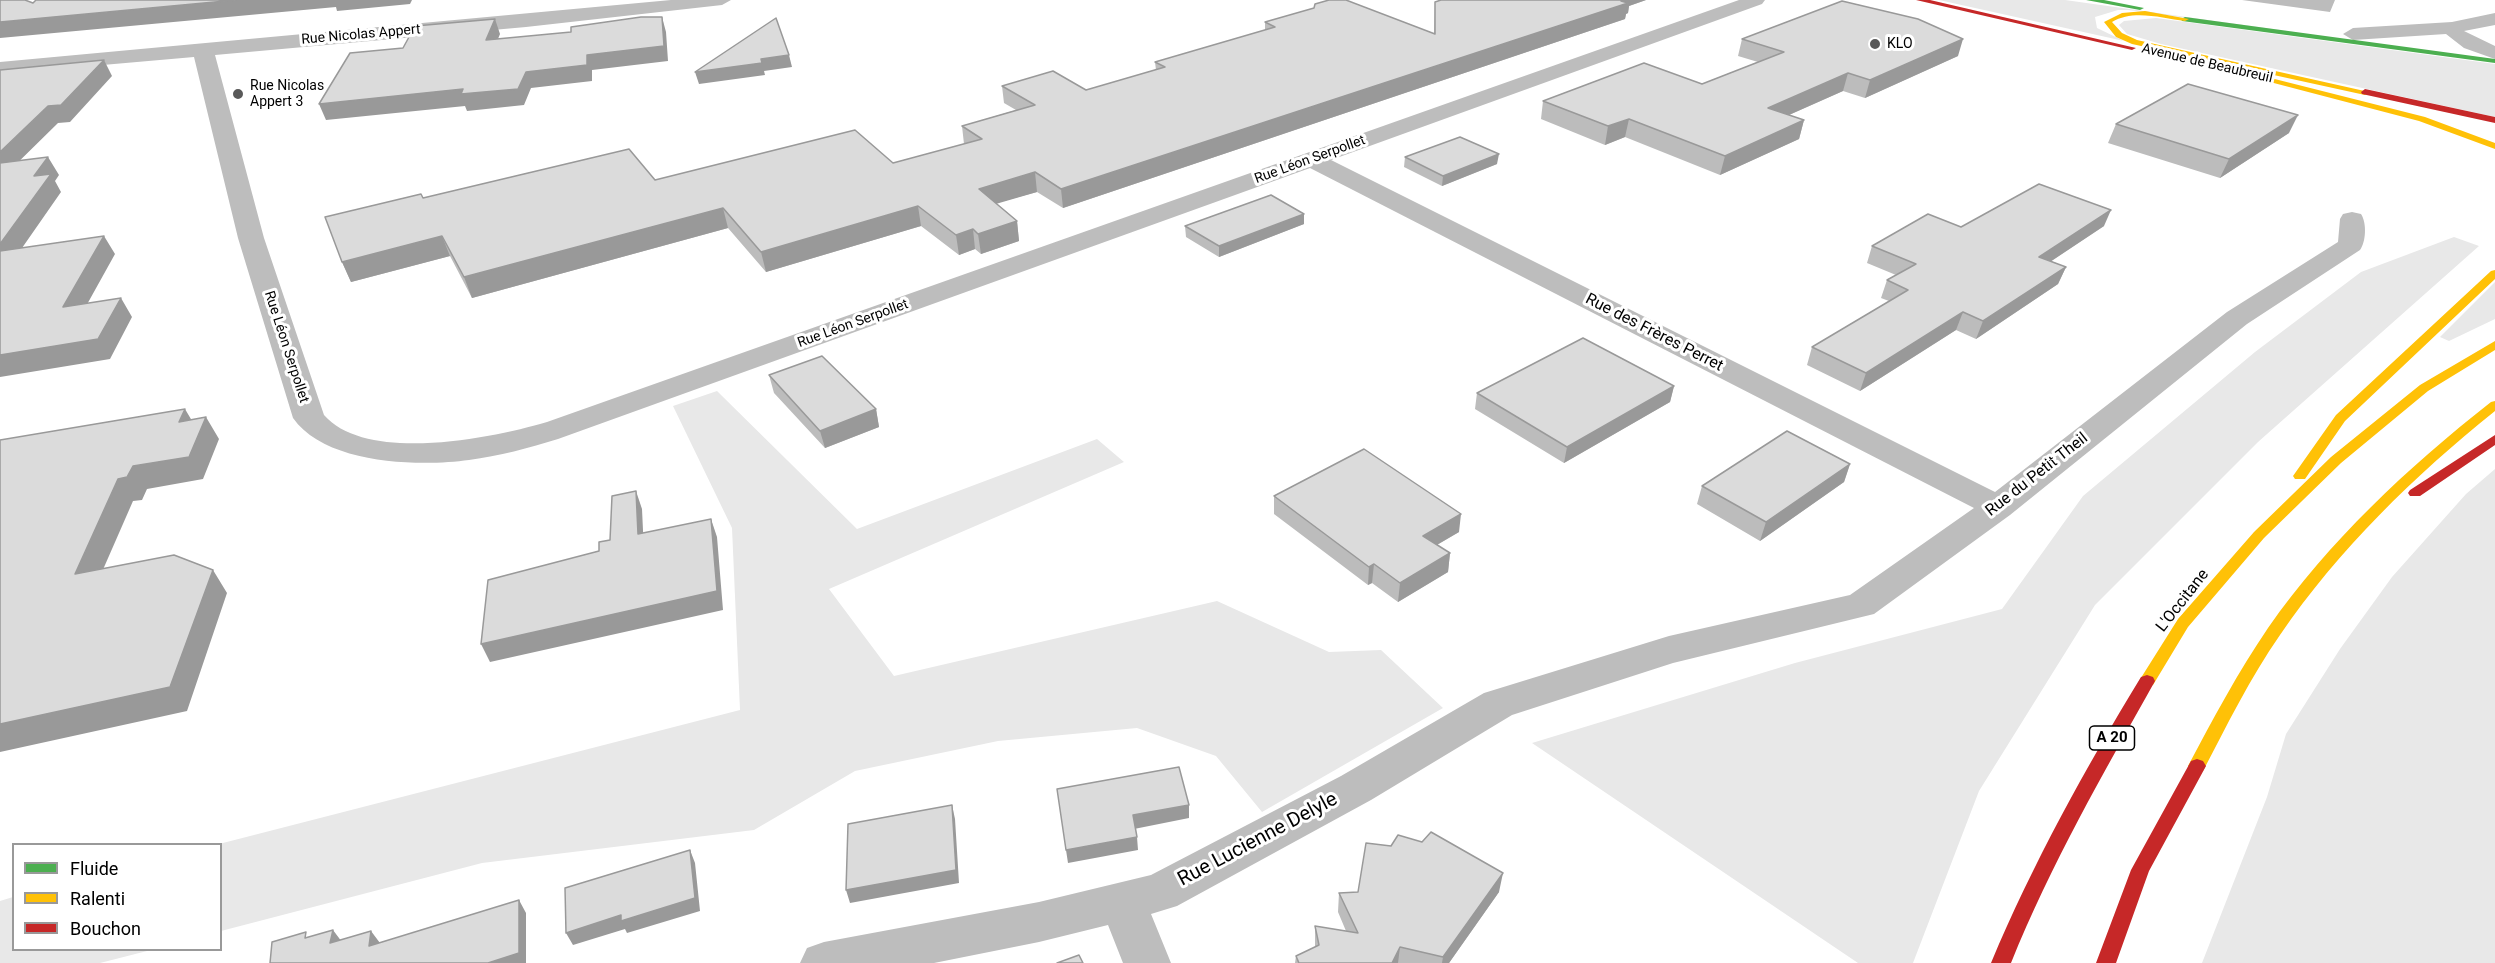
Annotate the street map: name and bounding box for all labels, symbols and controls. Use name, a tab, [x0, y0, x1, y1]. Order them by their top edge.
street label: Rue Nicolas Appert	[301, 21, 421, 49]
place label: KLO	[1887, 36, 1913, 52]
marker: KLO	[1868, 37, 1882, 51]
street label: Avenue de Beaubreuil	[2140, 41, 2274, 87]
place label: Rue Nicolas Appert 3	[250, 78, 324, 110]
marker: Rue Nicolas Appert 3	[231, 87, 245, 101]
street label: Rue Léon Serpollet	[1252, 132, 1368, 188]
street label: Rue Léon Serpollet	[260, 289, 312, 405]
street label: Rue des Frères Perret	[1582, 290, 1726, 376]
street label: Rue Léon Serpollet	[795, 296, 911, 352]
street label: Rue du Petit Theil	[1982, 429, 2092, 521]
street label: L'Occitane	[2153, 566, 2213, 636]
road number: A 20	[2090, 726, 2134, 750]
street label: Rue Lucienne Delyle	[1174, 788, 1342, 892]
legend	[12, 843, 222, 951]
text: Fluide	[70, 858, 118, 879]
text: Ralenti	[70, 888, 125, 909]
text: Bouchon	[70, 918, 141, 939]

